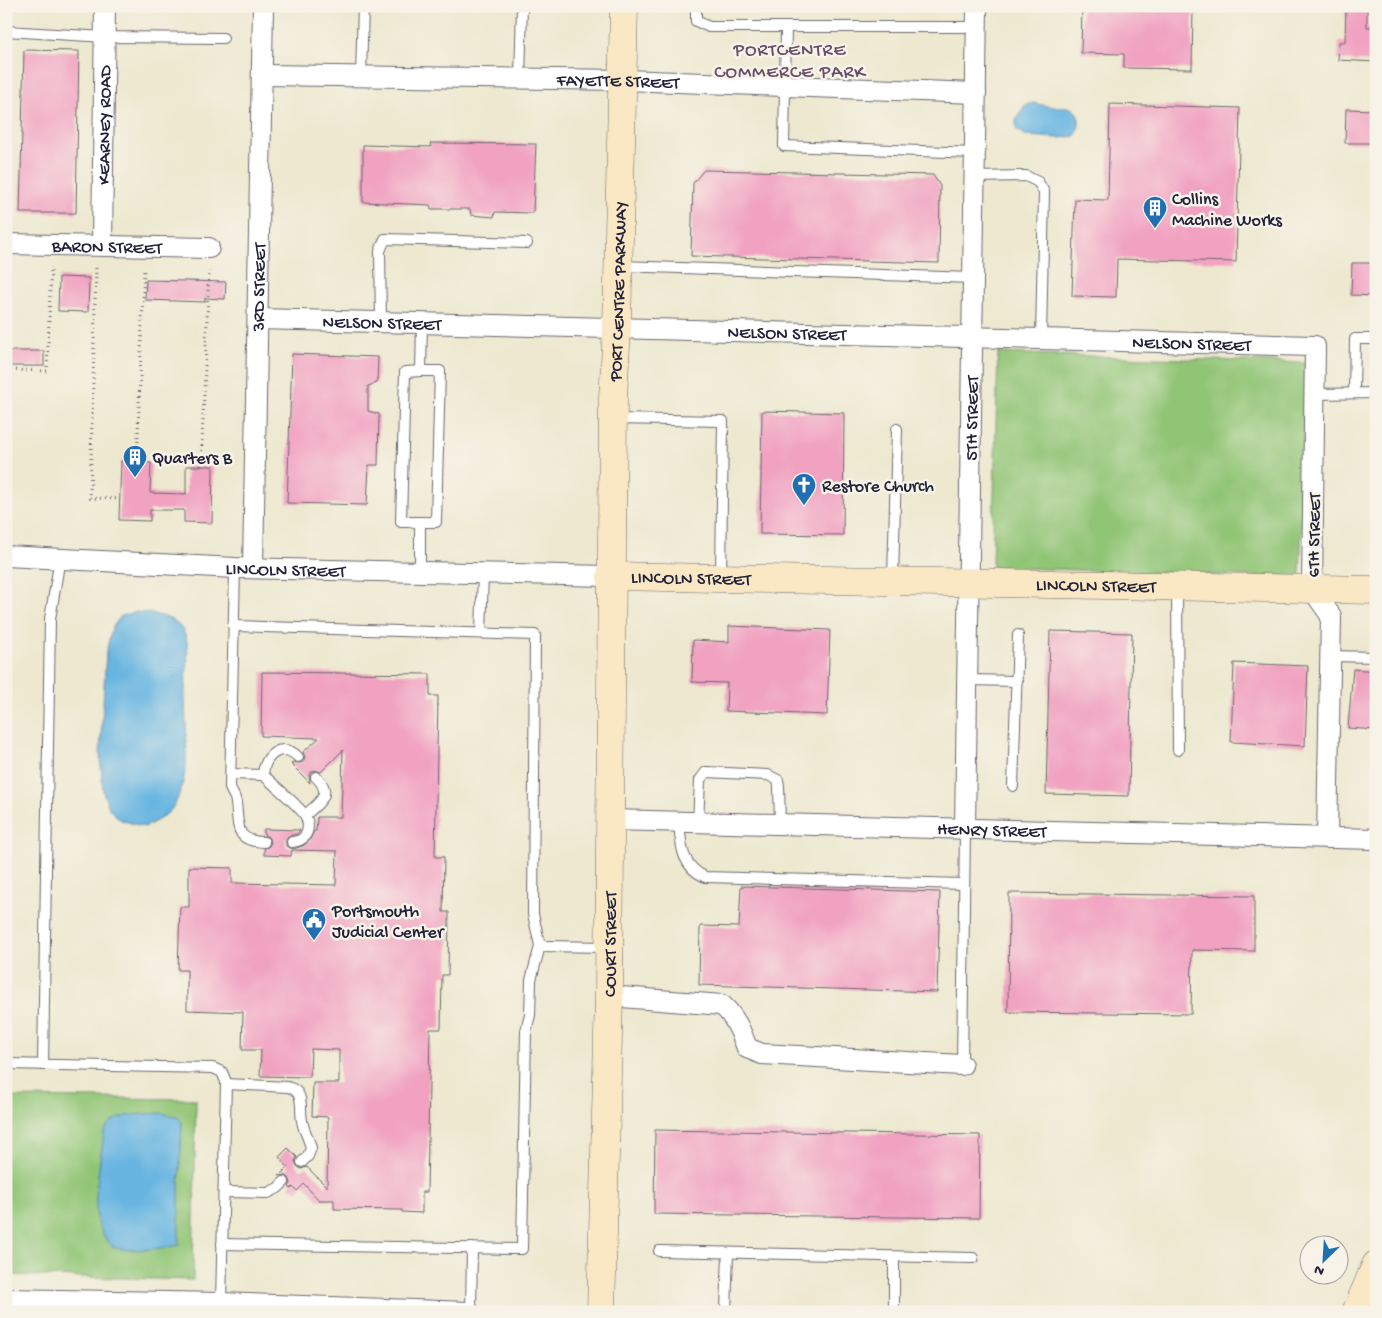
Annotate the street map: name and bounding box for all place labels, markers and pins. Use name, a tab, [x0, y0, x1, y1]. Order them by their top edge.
place label: Collins Machine Works	[1172, 190, 1283, 232]
building icon: Collins Machine Works	[1142, 195, 1168, 229]
building icon: Quarters B	[122, 444, 148, 478]
place label: Quarters B	[152, 449, 233, 470]
church icon: Restore Church	[791, 472, 817, 506]
place label: Restore Church	[822, 477, 934, 498]
place label: Portsmouth Judicial Center	[331, 902, 445, 944]
public building icon: Portsmouth Judicial Center	[301, 907, 327, 941]

